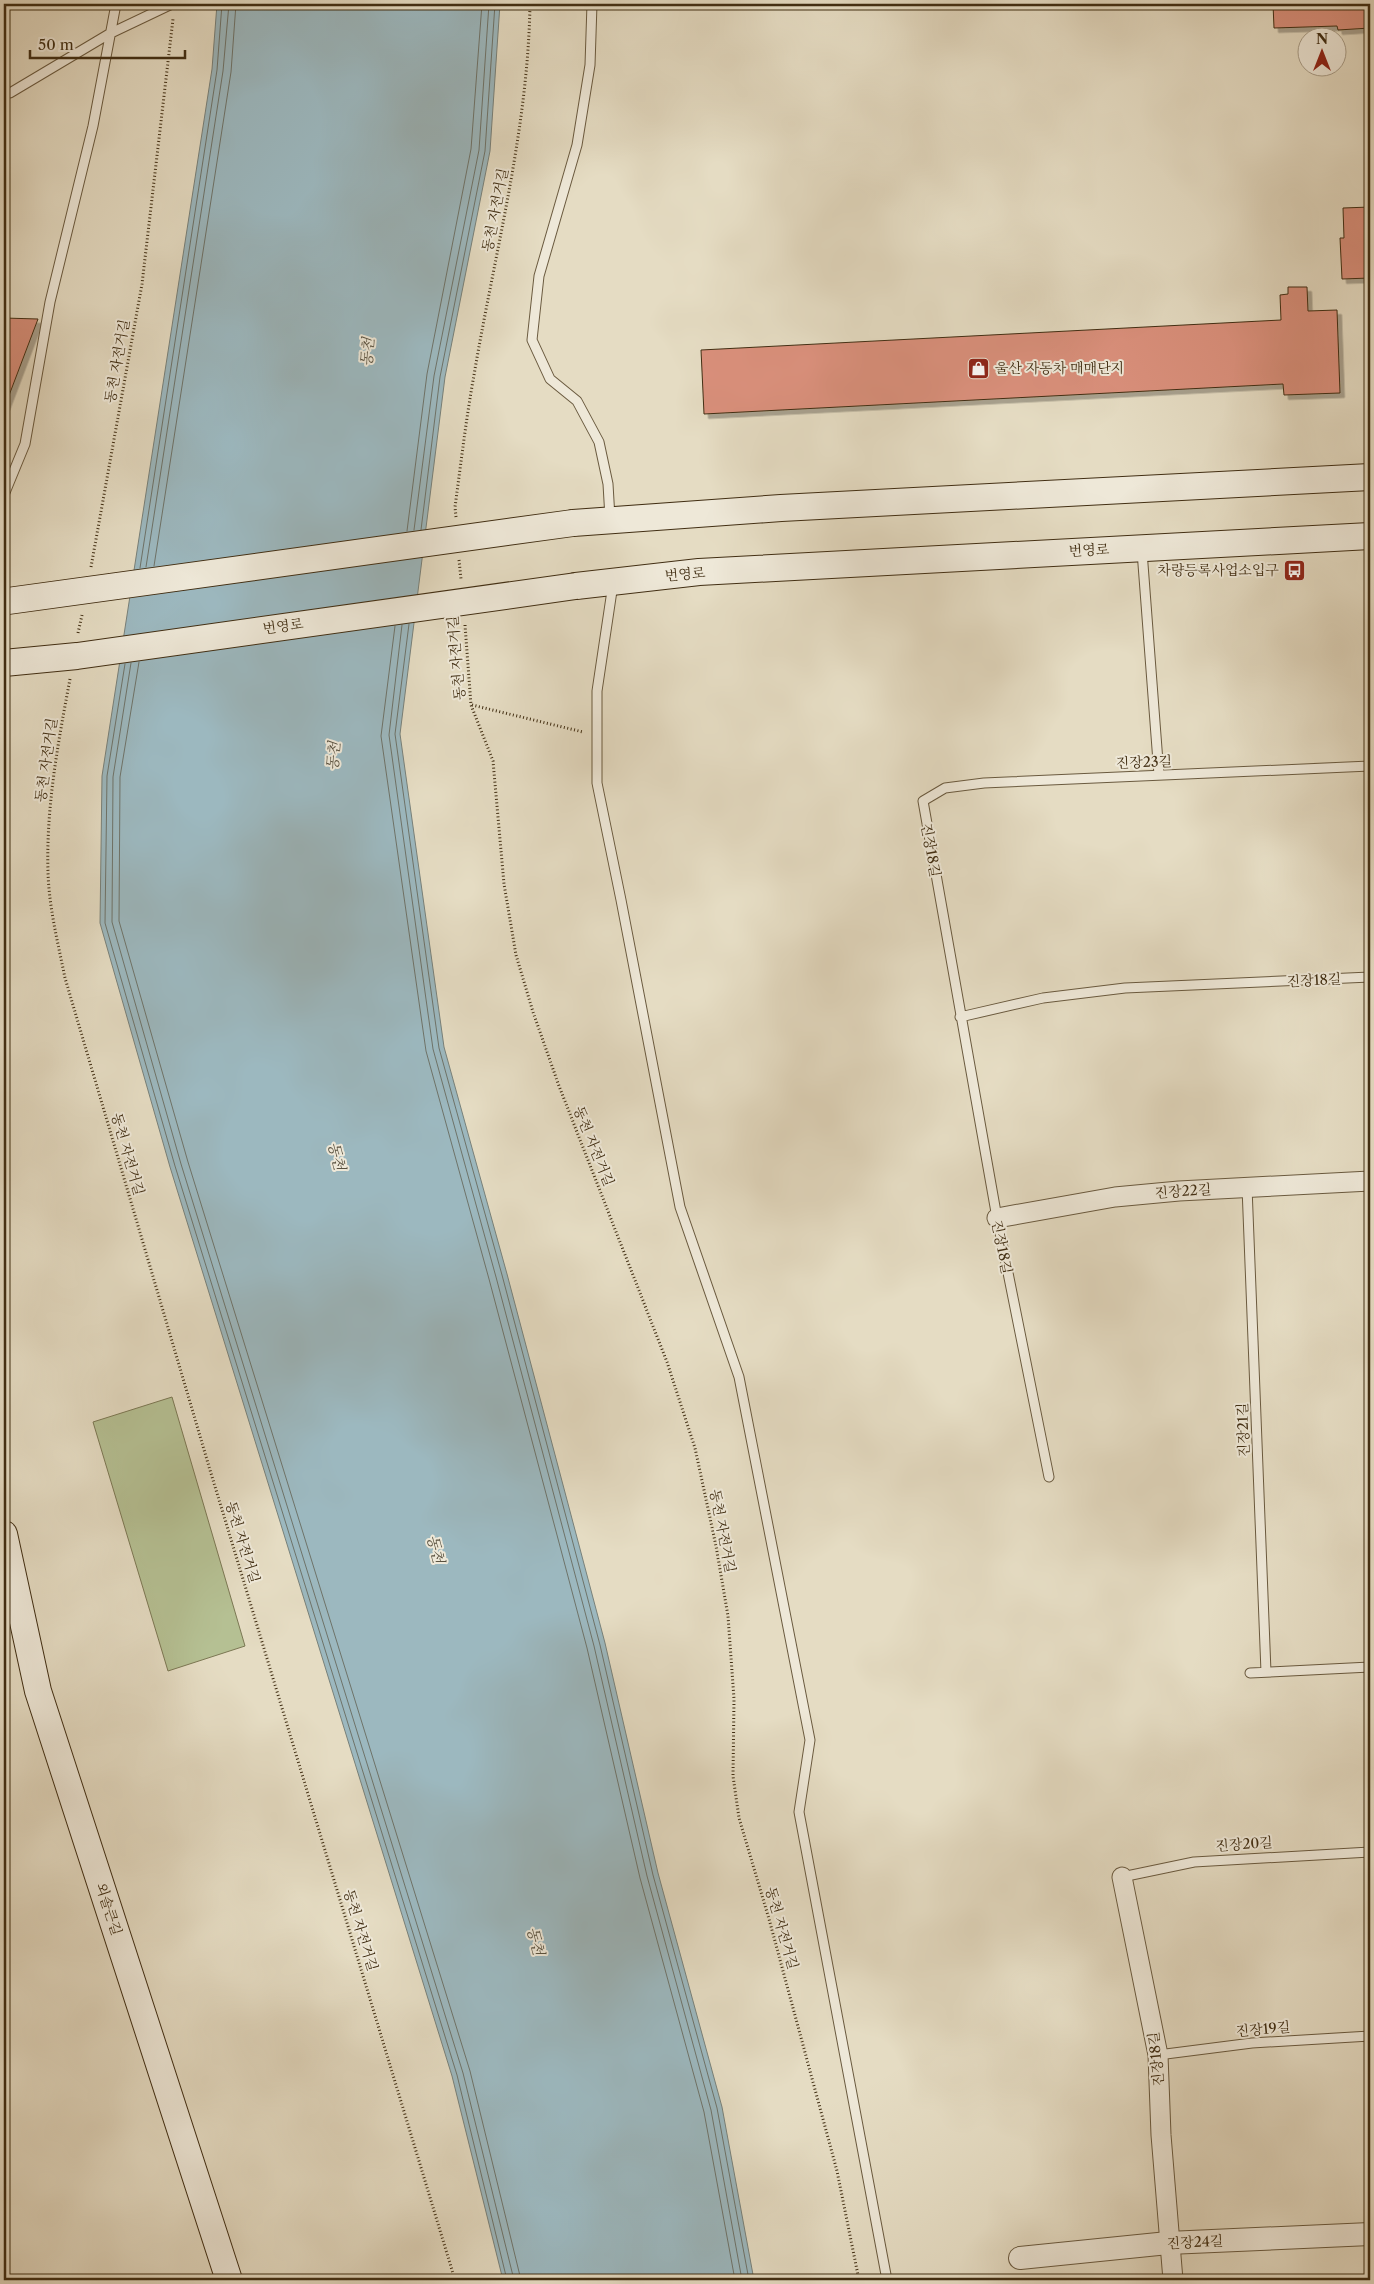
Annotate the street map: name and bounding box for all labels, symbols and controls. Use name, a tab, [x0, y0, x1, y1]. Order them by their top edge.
scale bar	[30, 28, 185, 60]
north arrow	[1296, 28, 1346, 78]
text: N	[1316, 30, 1328, 48]
text: 50 m	[38, 35, 74, 54]
street label: 동천 자전거길	[478, 167, 512, 253]
street label: 동천 자전거길	[101, 318, 133, 404]
water label: 동천	[356, 335, 378, 367]
shop icon: 울산 자동차 매매단지	[967, 356, 991, 380]
place label: 울산 자동차 매매단지	[995, 359, 1124, 377]
street label: 번영로	[1068, 540, 1110, 560]
bus stop icon: 차량등록사업소입구	[1283, 558, 1307, 582]
place label: 차량등록사업소입구	[1157, 561, 1279, 579]
street label: 번영로	[664, 563, 706, 585]
street label: 번영로	[262, 614, 305, 638]
street label: 동천 자전거길	[443, 615, 469, 701]
street label: 동천 자전거길	[31, 717, 61, 803]
water label: 동천	[322, 739, 344, 771]
street label: 진장23길	[1116, 752, 1172, 772]
street label: 진장18길	[917, 821, 945, 879]
street label: 진장18길	[1286, 970, 1342, 990]
street label: 동천 자전거길	[570, 1103, 618, 1189]
street label: 동천 자전거길	[108, 1111, 148, 1197]
water label: 동천	[324, 1140, 350, 1174]
street label: 진장22길	[1154, 1180, 1212, 1202]
street label: 진장18길	[988, 1218, 1016, 1276]
street label: 진장21길	[1233, 1402, 1253, 1458]
street label: 동천 자전거길	[706, 1488, 740, 1574]
street label: 동천 자전거길	[222, 1499, 264, 1585]
water label: 동천	[423, 1533, 449, 1567]
street label: 진장20길	[1215, 1833, 1273, 1855]
street label: 외솔큰길	[92, 1880, 126, 1938]
street label: 동천 자전거길	[762, 1885, 802, 1971]
street label: 동천 자전거길	[340, 1887, 382, 1973]
water label: 동천	[523, 1925, 549, 1959]
street label: 진장19길	[1235, 2018, 1291, 2040]
street label: 진장18길	[1144, 2031, 1168, 2087]
street label: 진장24길	[1166, 2232, 1224, 2252]

